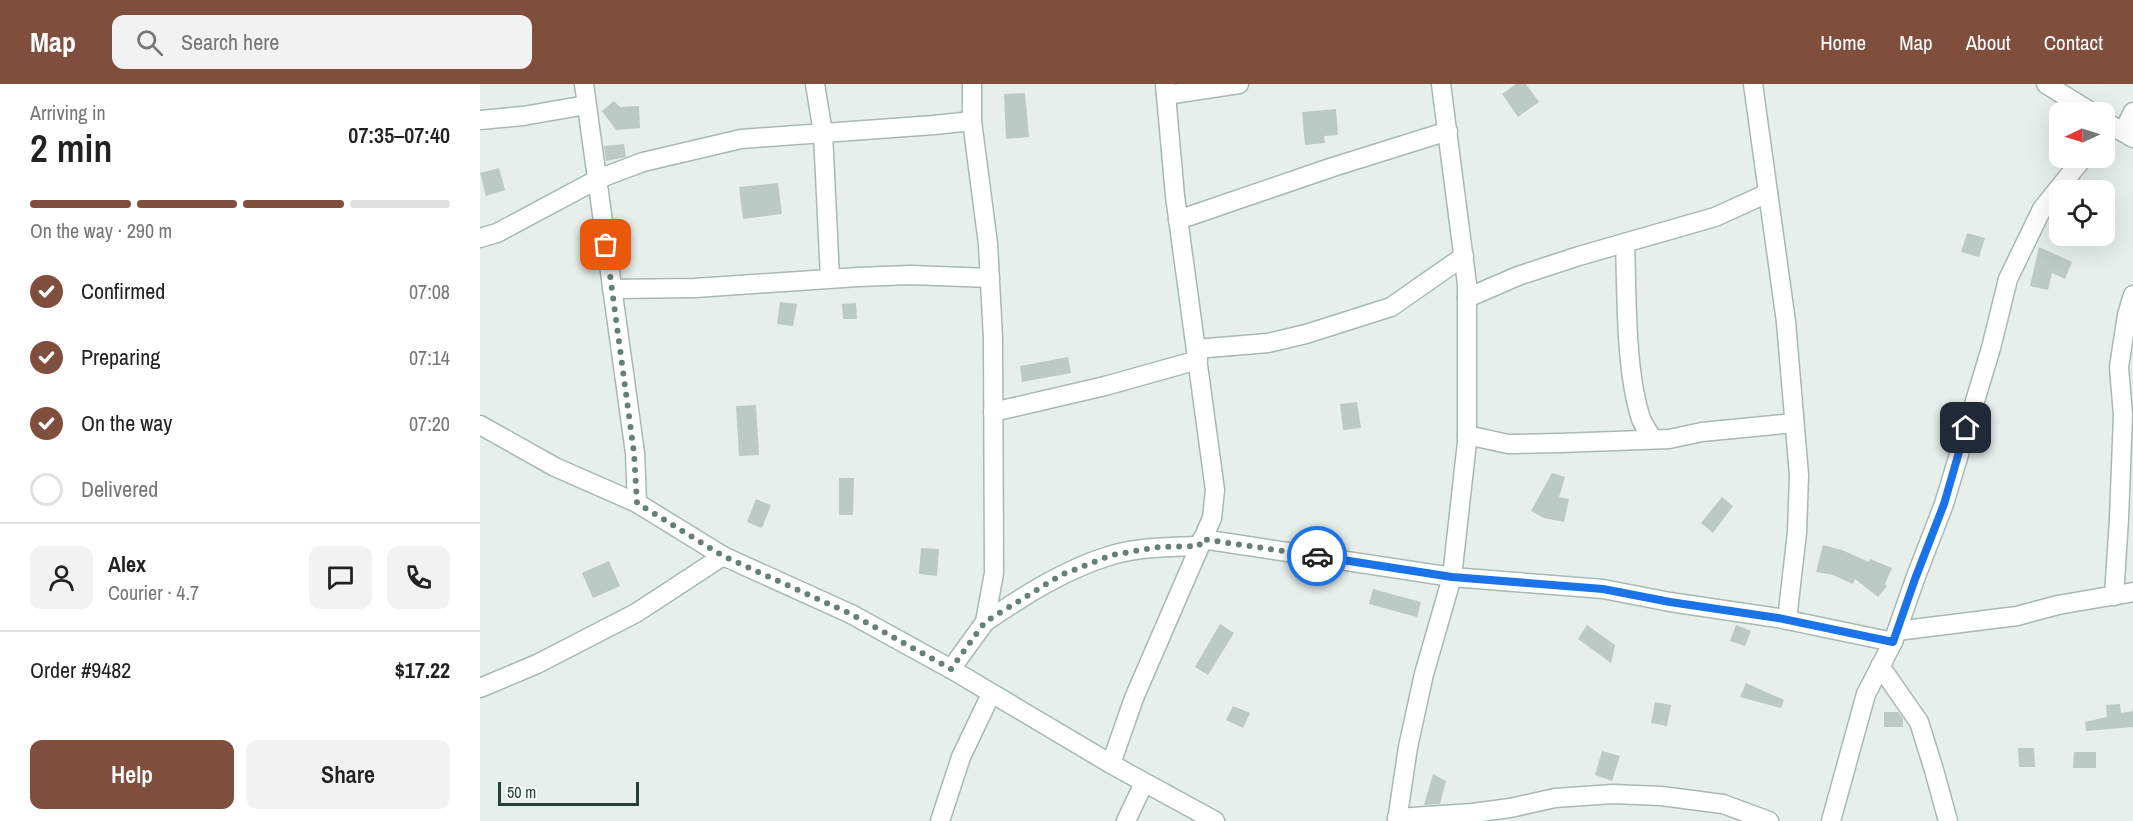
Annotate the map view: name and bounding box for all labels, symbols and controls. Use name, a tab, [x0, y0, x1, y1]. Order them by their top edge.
search box	[112, 15, 532, 69]
text: Map	[30, 23, 76, 61]
icon: search	[133, 26, 166, 59]
text: Search here	[181, 27, 279, 57]
text: Home	[1820, 28, 1866, 57]
text: Map	[1899, 28, 1933, 57]
text: About	[1966, 28, 2011, 57]
text: Contact	[2044, 28, 2103, 57]
text: Arriving in	[30, 99, 106, 126]
north arrow	[2049, 102, 2115, 168]
map controls	[2049, 102, 2115, 246]
text: 07:35–07:40	[348, 120, 450, 150]
text: 2 min	[30, 122, 112, 174]
button: locate	[2049, 180, 2115, 246]
text: On the way · 290 m	[30, 217, 172, 244]
pin	[580, 219, 631, 270]
icon: bag	[589, 228, 622, 261]
icon: check	[30, 275, 63, 308]
text: Confirmed	[81, 276, 165, 306]
text: 07:08	[409, 278, 450, 305]
icon: check	[30, 341, 63, 374]
text: Preparing	[81, 342, 160, 372]
text: 07:14	[409, 344, 450, 371]
pin	[1940, 402, 1991, 453]
icon: check	[30, 407, 63, 440]
text: On the way	[81, 408, 172, 438]
text: 07:20	[409, 410, 450, 437]
icon: home	[1949, 411, 1982, 444]
text: Delivered	[81, 474, 158, 504]
courier	[1287, 526, 1347, 586]
icon: car	[1301, 540, 1334, 573]
button: person	[30, 546, 93, 609]
button: chat	[309, 546, 372, 609]
button: phone	[387, 546, 450, 609]
text: Alex	[108, 549, 146, 579]
text: Courier · 4.7	[108, 579, 199, 606]
text: Order #9482	[30, 655, 131, 685]
text: $17.22	[395, 655, 450, 685]
button: Help	[30, 740, 234, 809]
button: Share	[246, 740, 450, 809]
scale bar	[498, 779, 639, 806]
text: 50 m	[507, 781, 536, 803]

